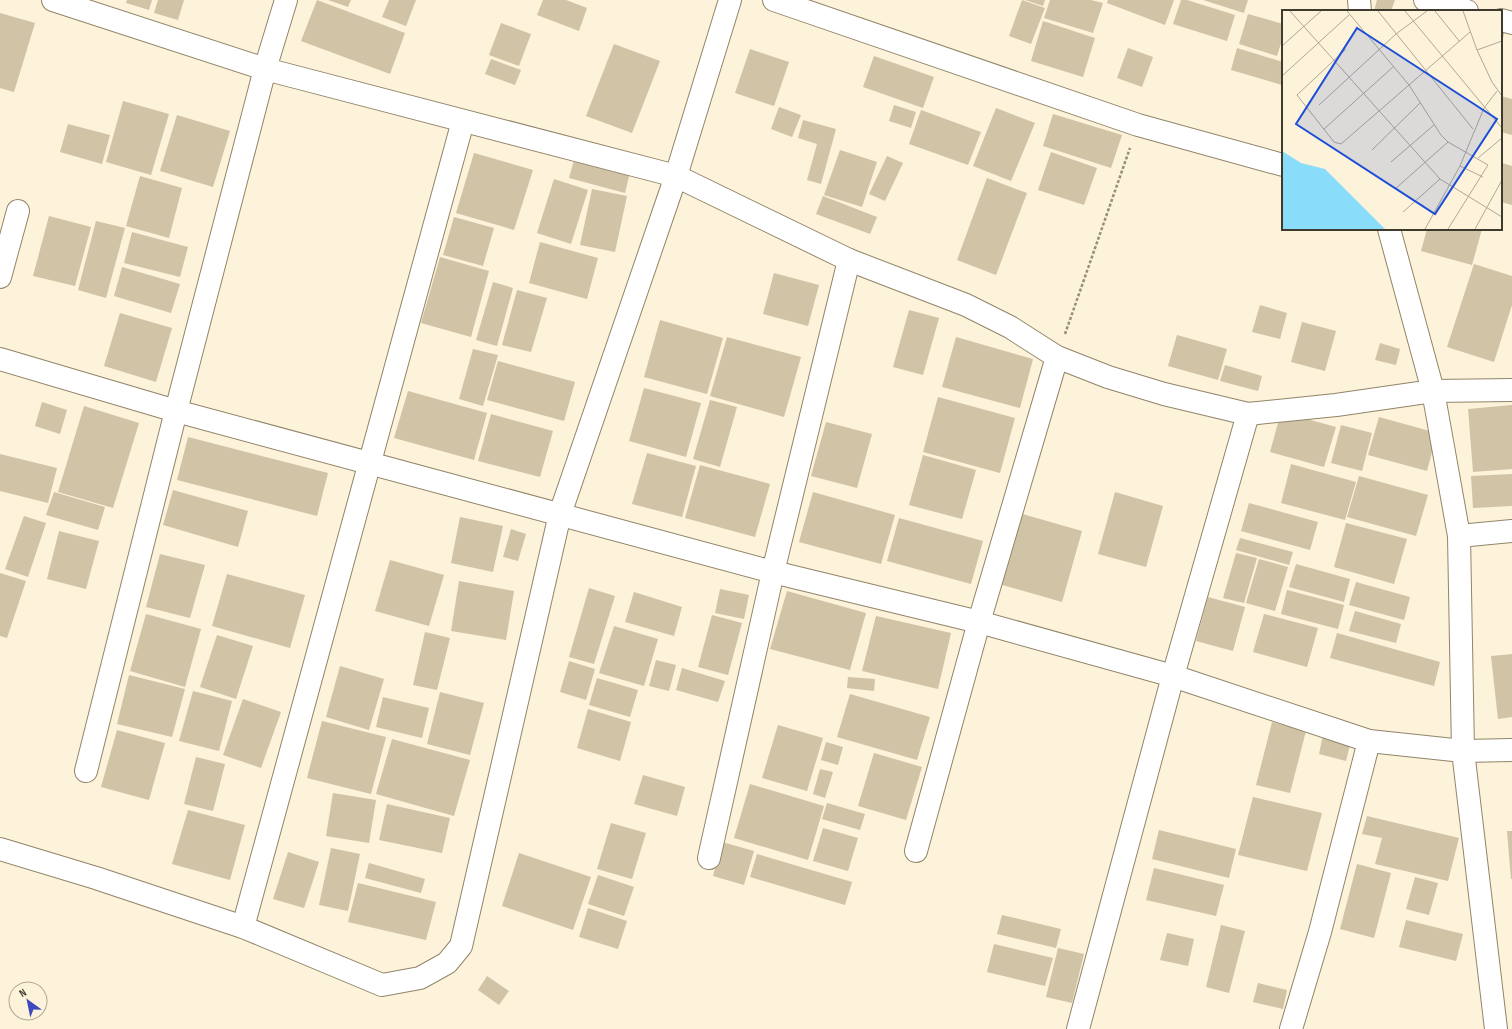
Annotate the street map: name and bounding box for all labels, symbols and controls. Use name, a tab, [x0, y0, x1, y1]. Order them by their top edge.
inset map	[1282, 10, 1502, 230]
north arrow	[8, 981, 48, 1021]
text: N	[17, 986, 29, 1000]

